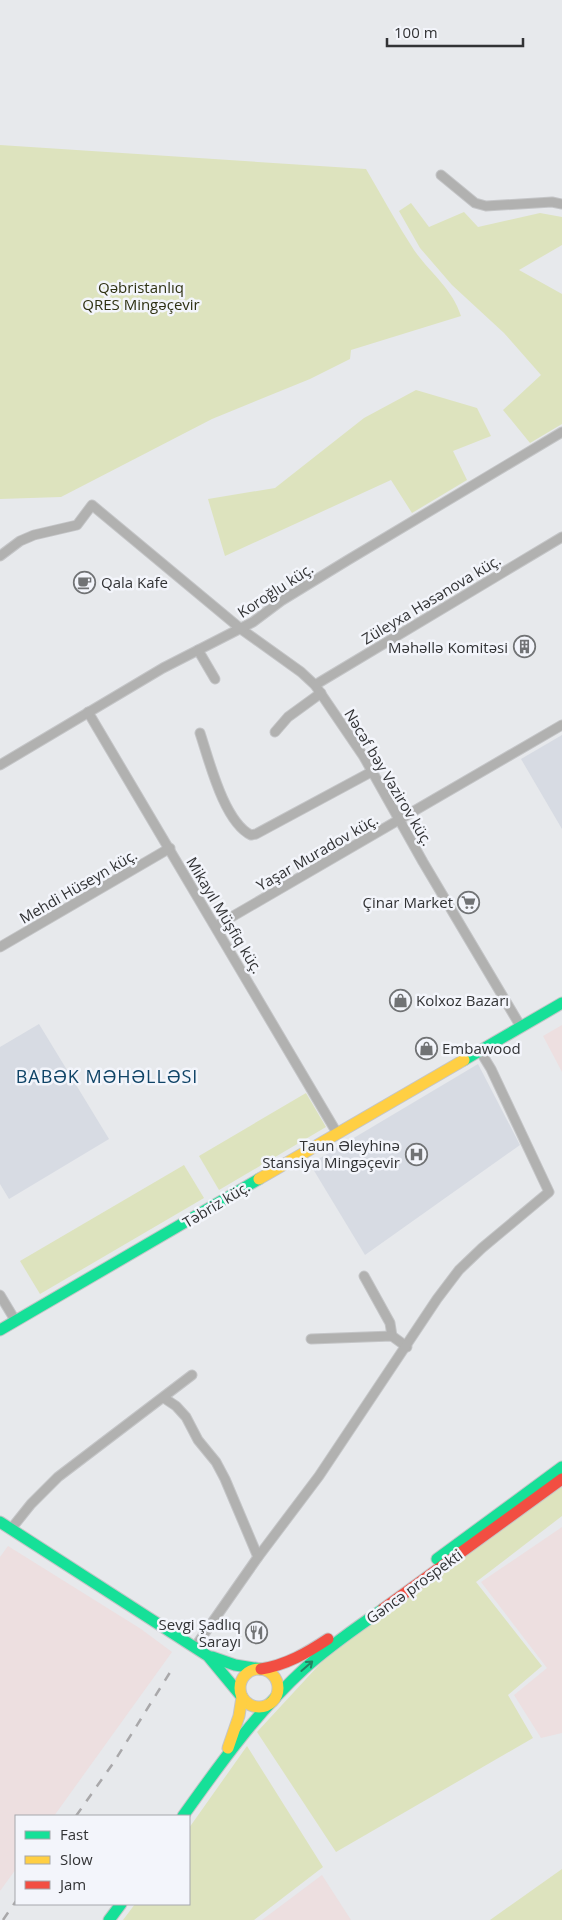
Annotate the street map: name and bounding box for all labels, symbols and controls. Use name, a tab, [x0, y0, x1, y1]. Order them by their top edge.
scale bar	[387, 15, 523, 47]
text: 100 m	[394, 22, 438, 42]
park label: Qəbristanlıq QRES Mingəçevir	[82, 277, 200, 314]
street label: Züleyxa Həsənova küç.	[358, 550, 504, 648]
street label: Koroğlu küç.	[233, 558, 317, 622]
cafe icon: Qala Kafe	[73, 570, 97, 594]
place label: Qala Kafe	[101, 572, 168, 592]
building icon: Məhəllə Komitəsi	[512, 635, 536, 659]
place label: Məhəllə Komitəsi	[388, 637, 508, 657]
street label: Nəcəf bəy Vəzirov küç.	[340, 705, 438, 849]
street label: Yaşar Muradov küç.	[253, 809, 381, 895]
street label: Mehdi Hüseyn küç.	[16, 844, 140, 928]
street label: Mikayıl Müşfiq küç.	[182, 853, 268, 977]
supermarket icon: Çinar Market	[457, 890, 481, 914]
place label: Çinar Market	[363, 892, 453, 912]
shop icon: Kolxoz Bazarı	[388, 988, 412, 1012]
place label: Kolxoz Bazarı	[416, 990, 509, 1010]
shop icon: Embawood	[414, 1036, 438, 1060]
place label: Embawood	[442, 1038, 521, 1058]
district label: BABƏK MƏHƏLLƏSI	[16, 1064, 198, 1088]
place label: Taun Əleyhinə Stansiya Mingəçevir	[262, 1135, 400, 1172]
hospital icon: Taun Əleyhinə Stansiya Mingəçevir	[404, 1142, 428, 1166]
street label: Təbriz küç.	[179, 1176, 253, 1232]
street label: Gəncə prospekti	[362, 1544, 466, 1628]
place label: Sevgi Şadlıq Sarayı	[159, 1614, 241, 1651]
restaurant icon: Sevgi Şadlıq Sarayı	[245, 1621, 269, 1645]
one-way arrow	[300, 1661, 313, 1672]
legend	[15, 1815, 190, 1905]
text: Fast	[60, 1824, 89, 1844]
text: Slow	[60, 1849, 93, 1869]
text: Jam	[58, 1874, 86, 1894]

